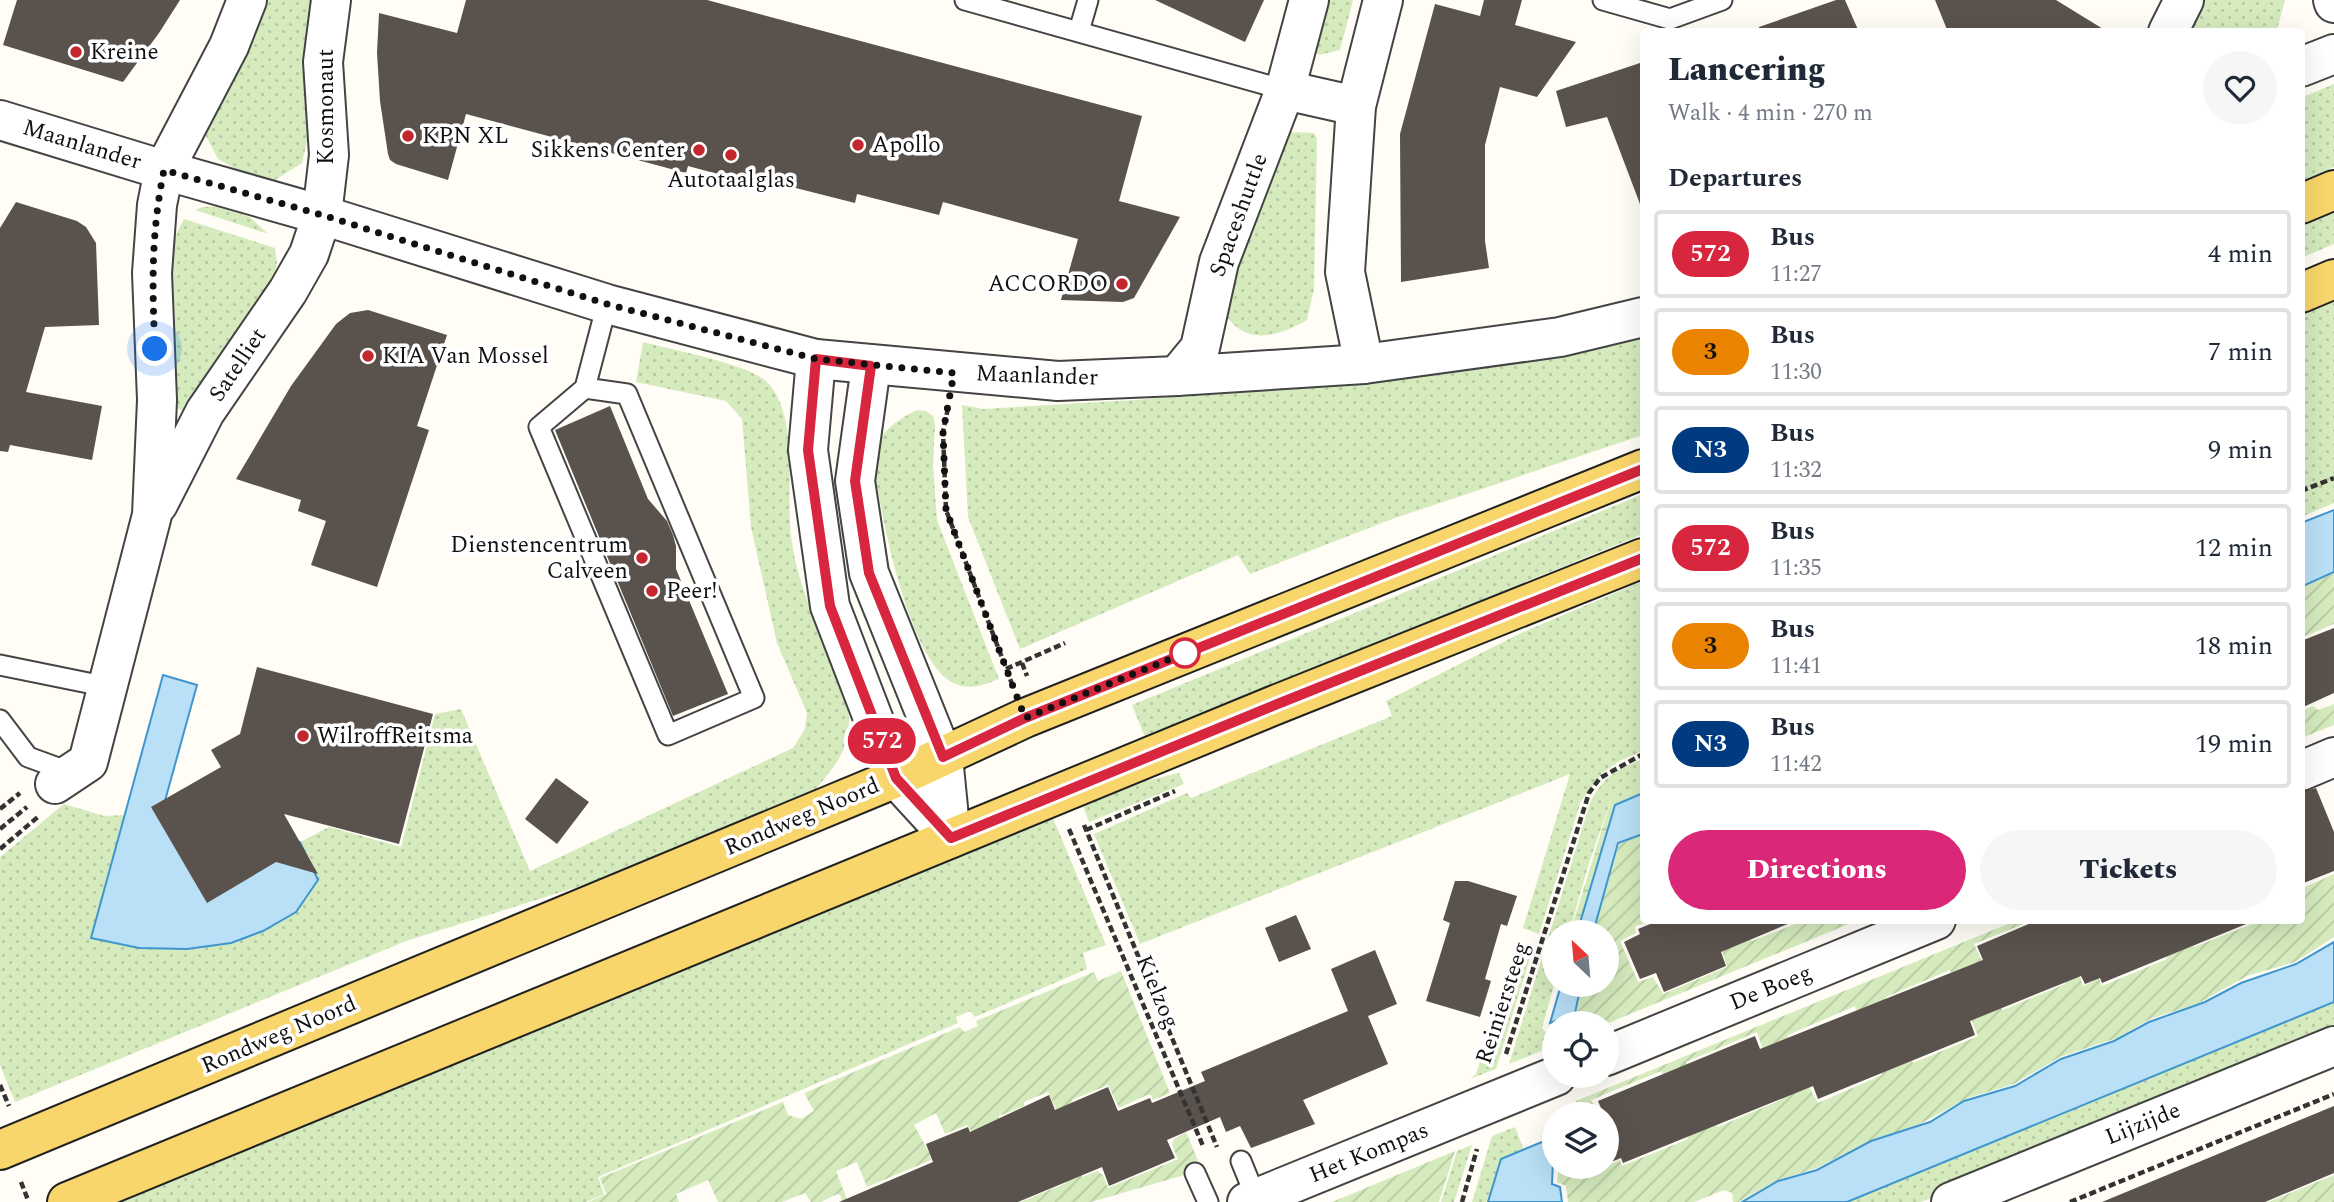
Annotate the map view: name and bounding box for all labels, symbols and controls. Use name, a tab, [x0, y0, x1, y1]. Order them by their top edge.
place label: Kreine	[90, 35, 159, 70]
marker: Kreine	[68, 44, 84, 60]
text: Lancering	[1668, 45, 1826, 95]
street label: Kosmonaut	[309, 49, 344, 165]
button: heart	[2203, 51, 2277, 125]
text: Walk · 4 min · 270 m	[1668, 96, 1873, 131]
street label: Maanlander	[18, 110, 146, 180]
place label: KPN XL	[422, 119, 509, 154]
marker: KPN XL	[400, 128, 416, 144]
place label: Apollo	[872, 128, 941, 163]
place label: Sikkens Center	[531, 133, 685, 168]
marker: Apollo	[850, 137, 866, 153]
marker: Sikkens Center	[691, 142, 707, 158]
marker: Autotaalglas	[723, 147, 739, 163]
street label: Spaceshuttle	[1200, 148, 1278, 282]
text: Departures	[1668, 158, 1802, 198]
place label: Autotaalglas	[667, 163, 795, 198]
text: Bus	[1770, 217, 1815, 257]
text: 4 min	[2208, 234, 2273, 274]
text: 572	[1690, 236, 1731, 272]
text: 11:27	[1770, 257, 1822, 292]
place label: ACCORDO	[988, 267, 1108, 302]
marker: ACCORDO	[1114, 276, 1130, 292]
text: Bus	[1770, 315, 1815, 355]
street label: Satelliet	[200, 321, 276, 409]
your location	[137, 331, 172, 366]
text: 7 min	[2208, 332, 2273, 372]
text: 3	[1704, 334, 1717, 370]
place label: KIA Van Mossel	[382, 339, 549, 374]
marker: KIA Van Mossel	[360, 348, 376, 364]
text: 11:30	[1770, 355, 1822, 390]
street label: Maanlander	[975, 356, 1099, 396]
text: Bus	[1770, 413, 1815, 453]
text: 9 min	[2208, 430, 2273, 470]
text: N3	[1694, 432, 1727, 468]
text: 11:32	[1770, 453, 1822, 488]
text: Bus	[1770, 511, 1815, 551]
place label: Dienstencentrum Calveen	[450, 528, 628, 589]
text: 12 min	[2195, 528, 2273, 568]
text: 572	[1690, 530, 1731, 566]
marker: Dienstencentrum Calveen	[634, 550, 650, 566]
text: 11:35	[1770, 551, 1822, 586]
place label: Peer!	[666, 574, 717, 609]
marker: Peer!	[644, 583, 660, 599]
text: Bus	[1770, 609, 1815, 649]
text: 18 min	[2195, 626, 2273, 666]
text: 3	[1704, 628, 1717, 664]
unlabelled marker	[1170, 638, 1200, 668]
text: 11:41	[1770, 649, 1822, 684]
text: Bus	[1770, 707, 1815, 747]
line badge: 572	[842, 718, 922, 764]
place label: WilroffReitsma	[317, 719, 473, 754]
text: 572	[862, 723, 902, 759]
text: 19 min	[2195, 724, 2273, 764]
text: N3	[1694, 726, 1727, 762]
marker: WilroffReitsma	[295, 728, 311, 744]
text: 11:42	[1770, 747, 1822, 782]
street label: Rondweg Noord	[719, 768, 885, 866]
button: Directions	[1668, 830, 1966, 910]
button: Tickets	[1980, 830, 2277, 910]
north arrow	[1542, 920, 1619, 998]
map controls	[1542, 920, 1619, 1179]
street label: Reiniersteeg	[1467, 937, 1539, 1069]
street label: Kielzog	[1126, 950, 1188, 1034]
street label: De Boeg	[1724, 956, 1818, 1020]
street label: Rondweg Noord	[196, 986, 362, 1084]
button: locate	[1542, 1011, 1619, 1088]
street label: Lijzijde	[2100, 1093, 2186, 1155]
button: layers	[1542, 1102, 1619, 1179]
street label: Het Kompas	[1304, 1113, 1434, 1193]

